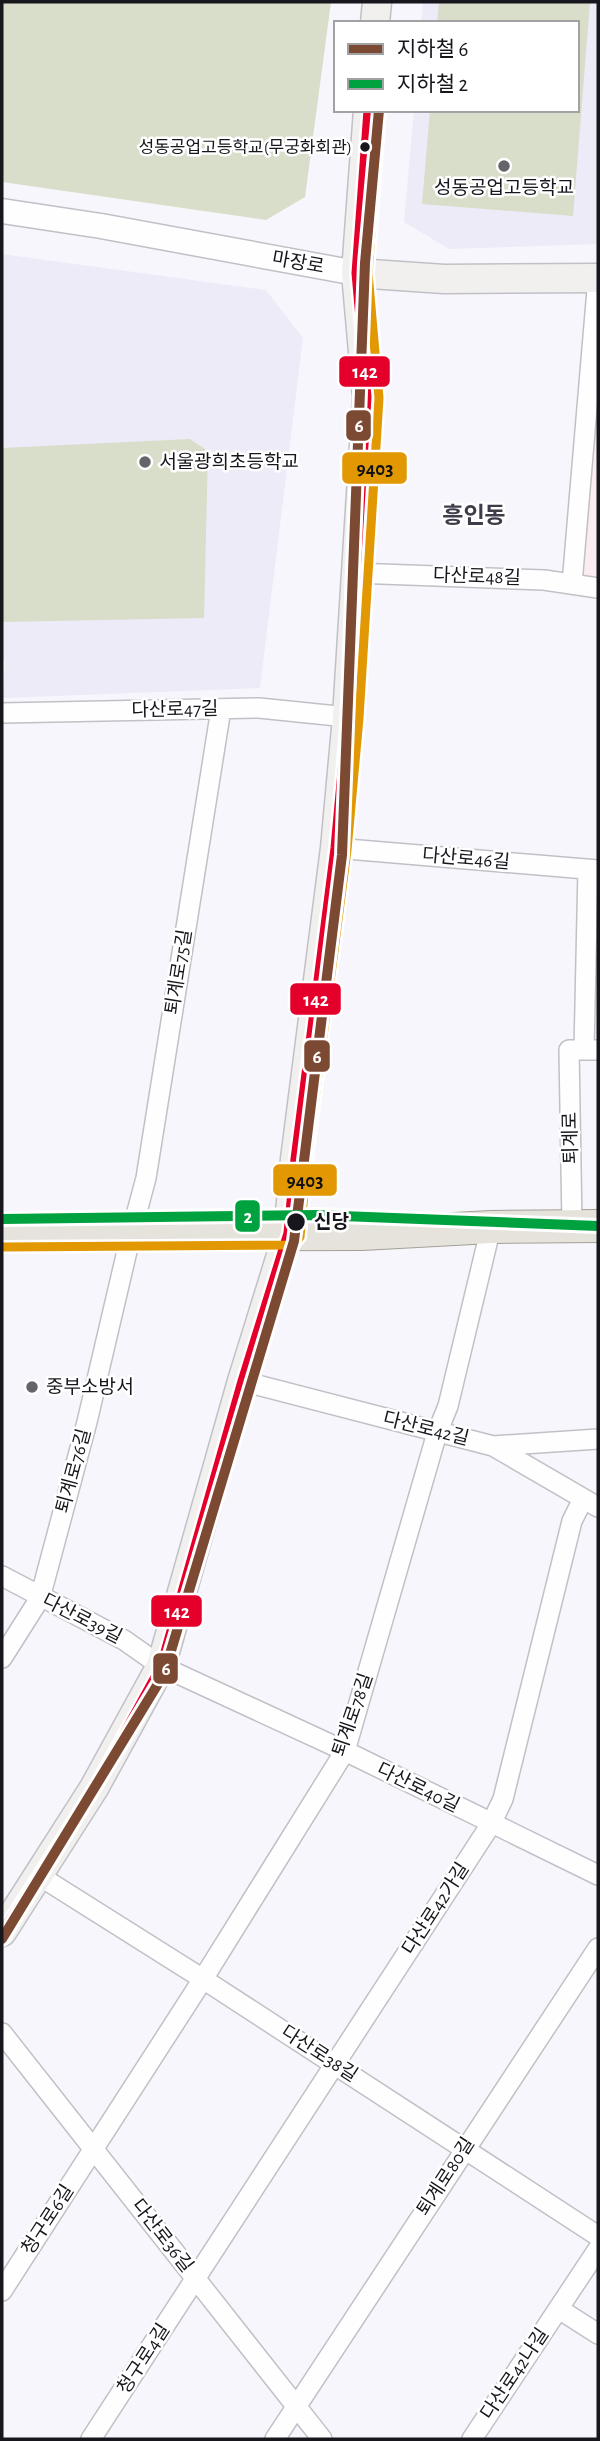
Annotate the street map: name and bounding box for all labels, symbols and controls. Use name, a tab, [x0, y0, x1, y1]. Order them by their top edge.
legend	[334, 21, 579, 112]
text: 지하철 6	[397, 38, 468, 60]
text: 지하철 2	[397, 73, 468, 95]
place label: 성동공업고등학교(무궁화회관)	[139, 138, 352, 156]
marker: 성동공업고등학교(무궁화회관)	[358, 140, 372, 154]
marker: 성동공업고등학교	[496, 158, 512, 174]
place label: 성동공업고등학교	[434, 178, 574, 198]
street label: 마장로	[271, 248, 326, 277]
line badge: 142	[338, 355, 391, 388]
text: 142	[352, 363, 378, 382]
line badge: 6	[345, 409, 372, 442]
text: 6	[354, 417, 364, 436]
line badge: 9403	[341, 451, 408, 485]
place label: 서울광희초등학교	[159, 452, 299, 472]
marker: 서울광희초등학교	[137, 454, 153, 470]
text: 9403	[357, 460, 393, 479]
district label: 흥인동	[442, 503, 506, 528]
street label: 다산로48길	[433, 565, 521, 588]
street label: 다산로47길	[131, 699, 219, 720]
street label: 다산로46길	[421, 845, 511, 872]
street label: 퇴계로75길	[162, 928, 195, 1016]
line badge: 142	[289, 982, 342, 1016]
text: 142	[303, 991, 329, 1010]
line badge: 6	[303, 1039, 331, 1073]
text: 6	[312, 1048, 322, 1067]
street label: 퇴계로	[560, 1112, 581, 1164]
line badge: 9403	[272, 1163, 338, 1197]
text: 9403	[287, 1172, 323, 1191]
line badge: 2	[234, 1199, 261, 1233]
text: 2	[244, 1208, 253, 1227]
marker: 신당	[285, 1211, 307, 1233]
place label: 신당	[314, 1212, 349, 1232]
place label: 중부소방서	[46, 1377, 133, 1397]
marker: 중부소방서	[24, 1379, 40, 1395]
street label: 다산로42길	[381, 1408, 471, 1449]
street label: 퇴계로76길	[53, 1426, 94, 1515]
street label: 다산로39길	[39, 1590, 125, 1647]
line badge: 142	[150, 1594, 203, 1628]
text: 142	[164, 1603, 190, 1622]
line badge: 6	[152, 1652, 179, 1685]
text: 6	[161, 1660, 171, 1679]
street label: 퇴계로78길	[329, 1671, 376, 1759]
street label: 다산로40길	[374, 1759, 463, 1816]
street label: 다산로42가길	[399, 1859, 473, 1958]
street label: 다산로38길	[277, 2022, 361, 2086]
street label: 퇴계로80길	[413, 2134, 478, 2219]
street label: 청구로6길	[18, 2181, 77, 2258]
street label: 다산로36길	[128, 2195, 197, 2276]
street label: 청구로4길	[114, 2320, 173, 2397]
street label: 다산로42나길	[477, 2325, 552, 2423]

